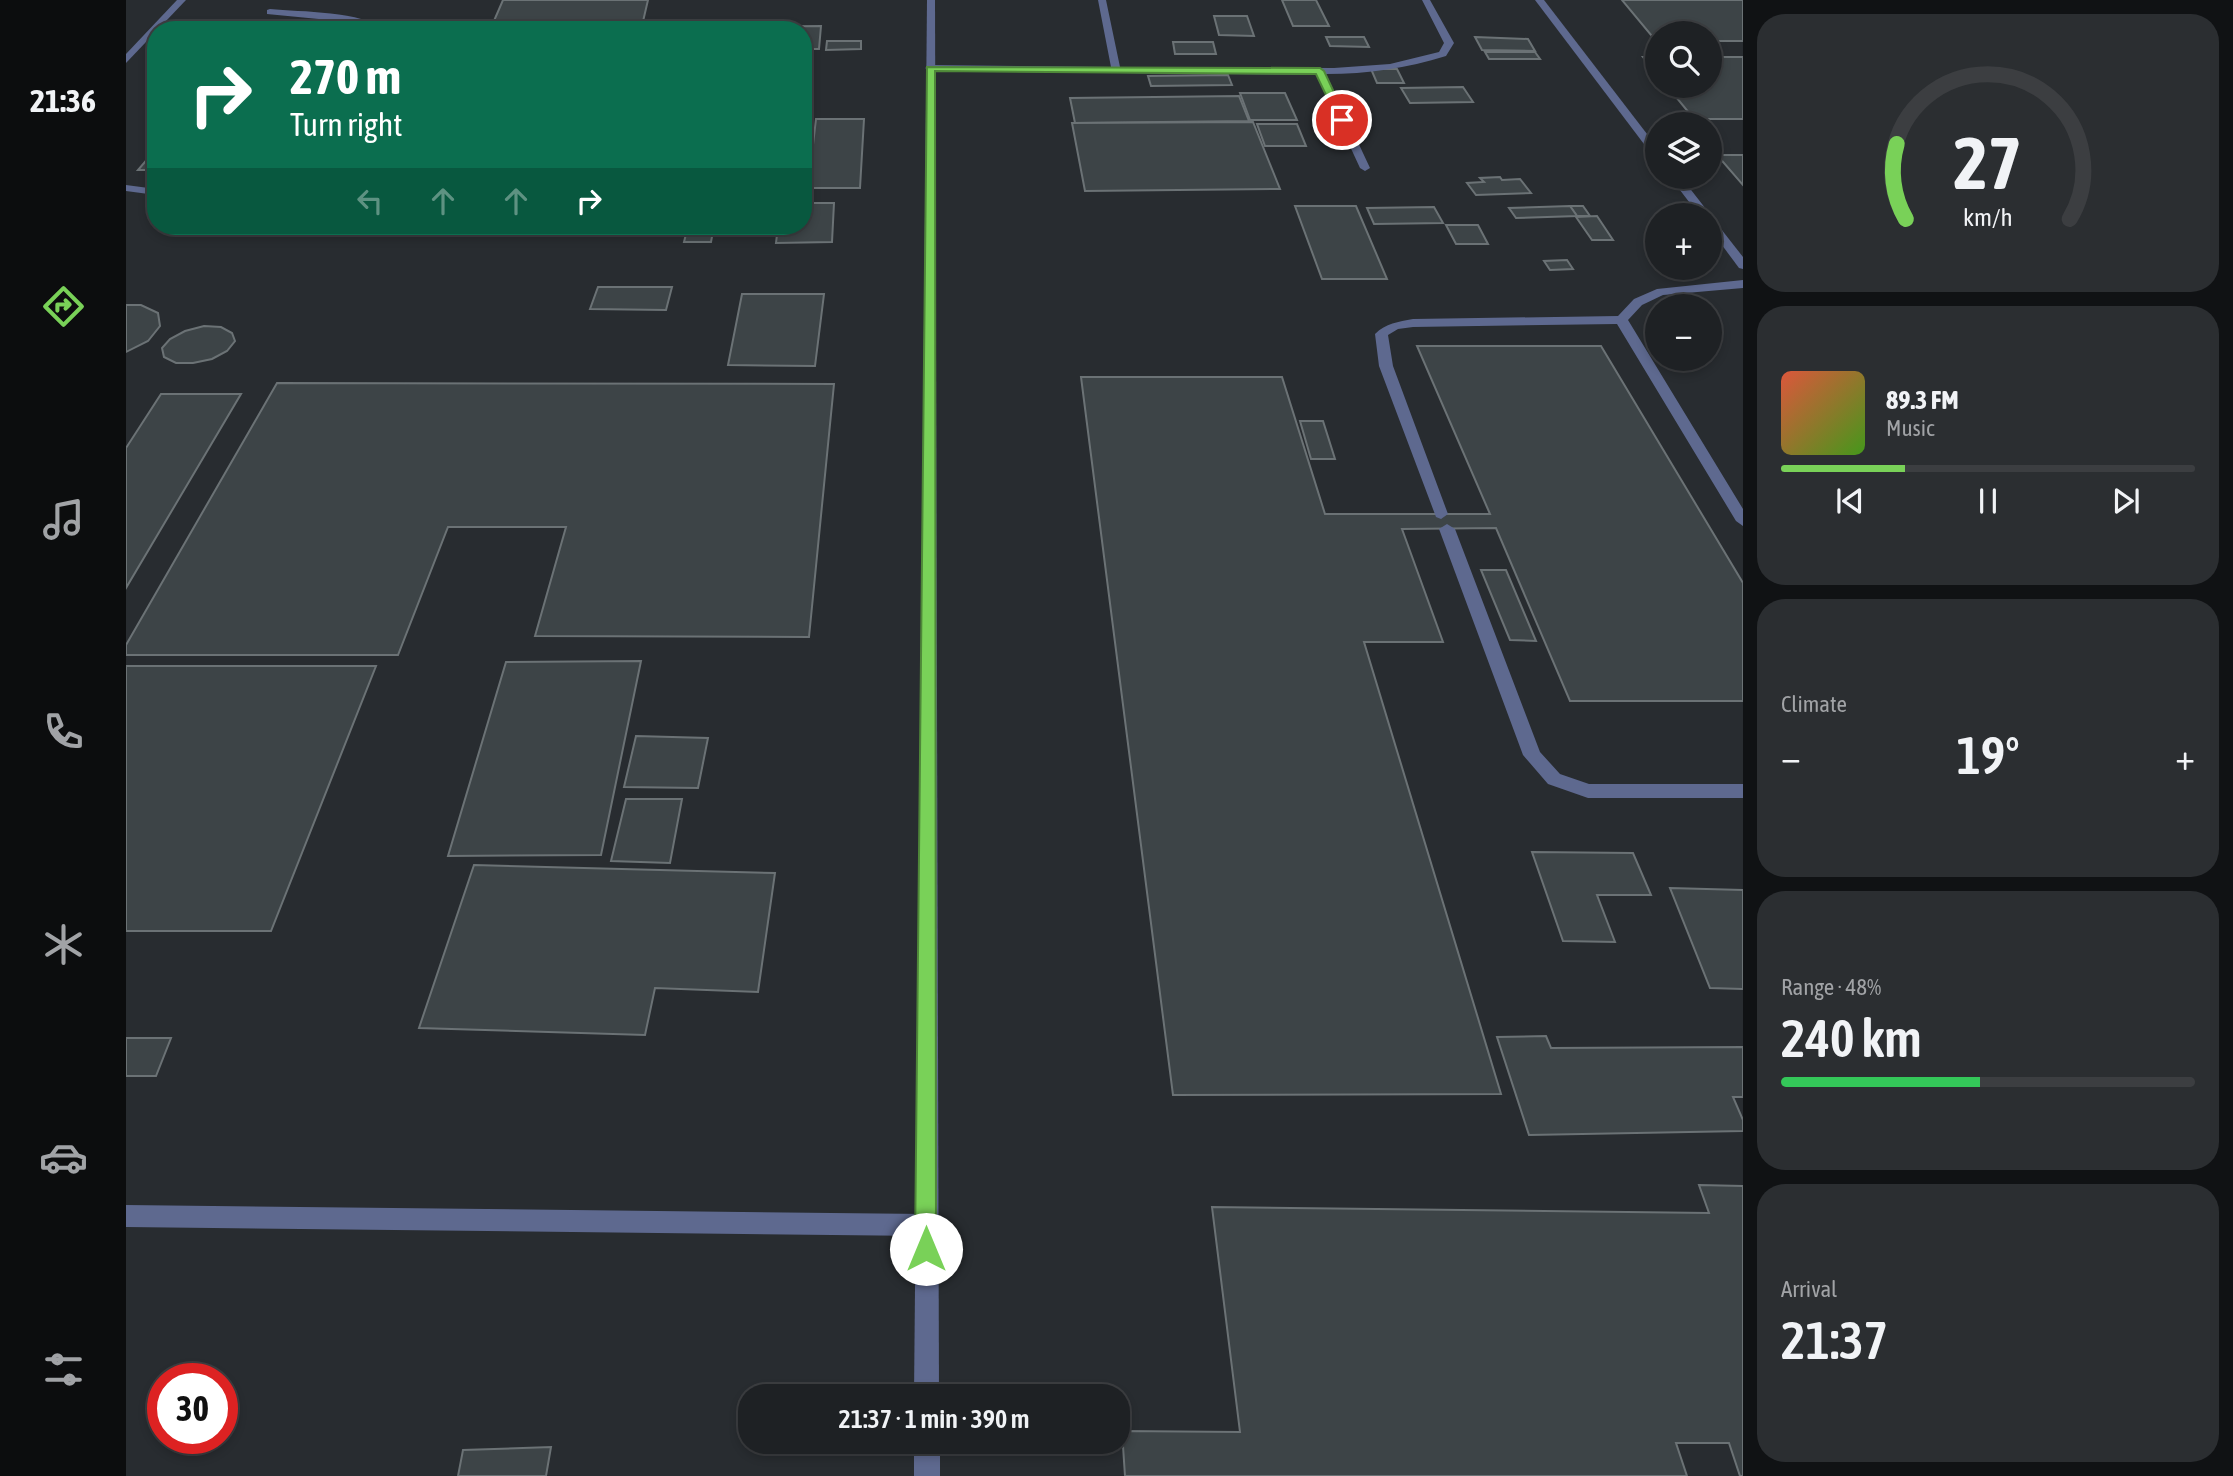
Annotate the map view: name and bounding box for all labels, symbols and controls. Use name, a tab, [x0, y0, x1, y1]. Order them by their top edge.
map controls	[1645, 21, 1722, 371]
button: search	[1645, 21, 1722, 98]
text: 270 m	[290, 48, 401, 104]
icon: right	[175, 49, 266, 140]
text: 21:36	[30, 82, 96, 119]
pin	[1312, 90, 1372, 150]
icon: arrive	[1323, 101, 1361, 139]
text: Turn right	[290, 106, 403, 143]
button: layers	[1645, 112, 1722, 189]
text: 27	[1954, 122, 2022, 205]
icon: left	[351, 182, 389, 220]
icon: ahead	[424, 182, 462, 220]
icon: ahead	[497, 182, 535, 220]
icon: right	[570, 182, 608, 220]
button: +	[1645, 203, 1722, 280]
text: km/h	[1963, 203, 2013, 231]
icon: directions	[39, 282, 88, 331]
button: −	[1645, 294, 1722, 371]
text: 89.3 FM	[1886, 385, 1959, 415]
text: Music	[1886, 415, 1934, 441]
icon: previous	[1831, 482, 1869, 520]
icon: pause	[1969, 482, 2007, 520]
icon: next	[2107, 482, 2145, 520]
icon: music	[39, 495, 88, 544]
text: Climate	[1781, 691, 1847, 717]
icon: phone	[39, 707, 88, 756]
text: 19°	[1956, 725, 2020, 785]
text: −	[1781, 735, 1801, 778]
text: +	[2175, 735, 2195, 778]
icon: climate	[39, 920, 88, 969]
text: Range · 48%	[1781, 974, 1881, 1000]
text: 240 km	[1781, 1008, 1922, 1068]
icon: car	[39, 1133, 88, 1182]
position arrow	[889, 1212, 963, 1286]
text: Arrival	[1781, 1276, 1837, 1302]
text: 21:37	[1781, 1310, 1888, 1370]
icon: filters	[39, 1345, 88, 1394]
speed limit sign: 30	[147, 1363, 238, 1454]
text: 21:37 · 1 min · 390 m	[839, 1404, 1029, 1434]

